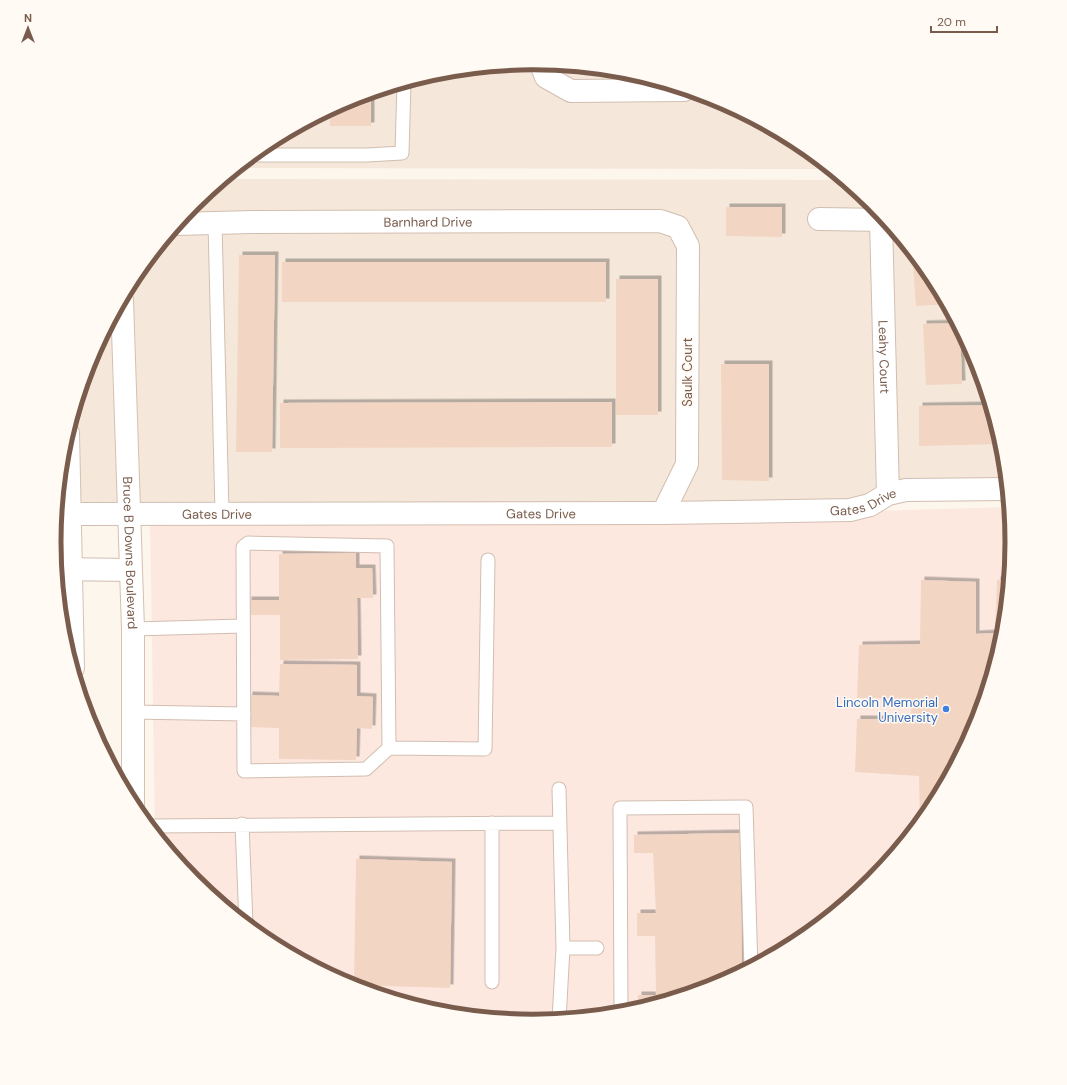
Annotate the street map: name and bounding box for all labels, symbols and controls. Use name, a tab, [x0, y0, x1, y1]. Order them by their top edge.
north arrow	[8, 8, 48, 48]
scale bar	[931, 8, 997, 34]
text: N	[24, 11, 32, 25]
text: 20 m	[937, 14, 966, 30]
street label: Barnhard Drive	[384, 213, 472, 230]
street label: Leahy Court	[875, 320, 894, 394]
street label: Saulk Court	[679, 337, 696, 407]
street label: Bruce B Downs Boulevard	[119, 476, 142, 630]
street label: Gates Drive	[830, 484, 898, 519]
street label: Gates Drive	[182, 505, 252, 522]
street label: Gates Drive	[506, 505, 576, 522]
place label: Lincoln Memorial University	[836, 694, 938, 726]
marker: Lincoln Memorial University	[941, 704, 951, 714]

